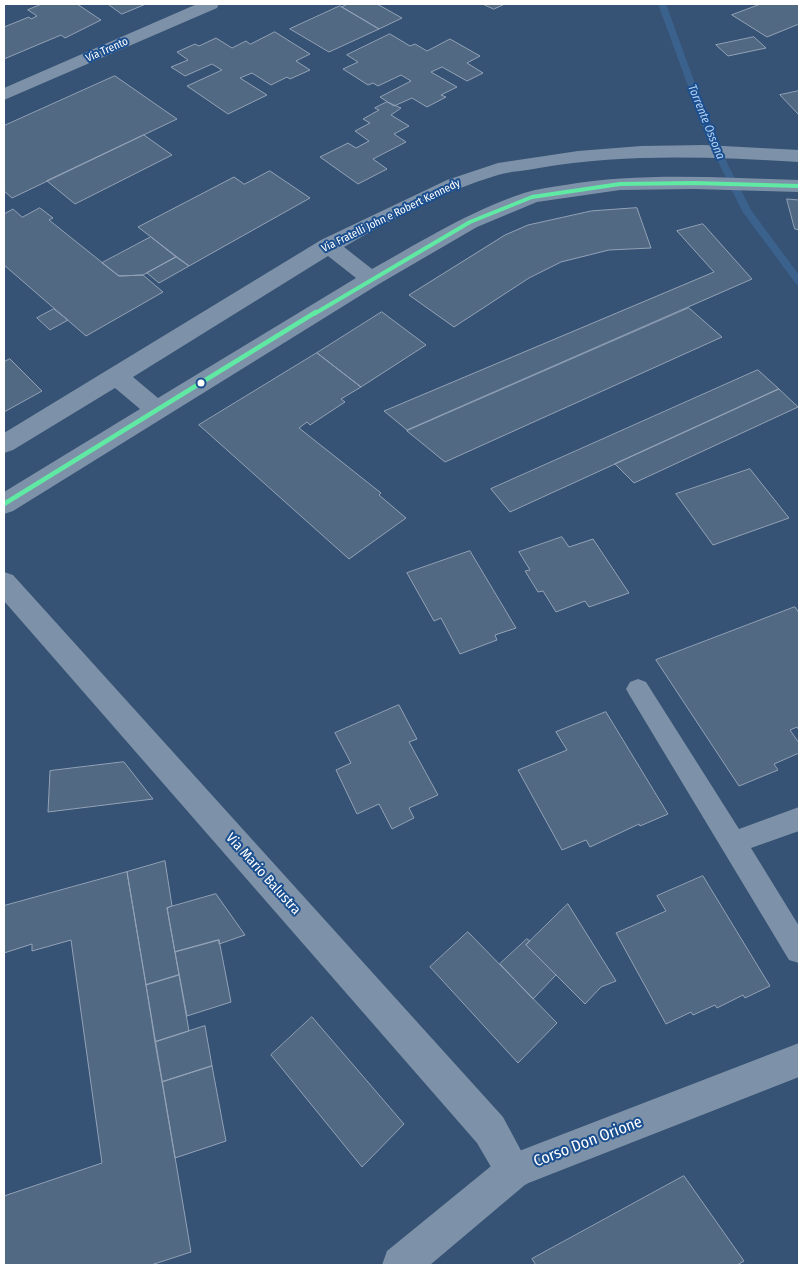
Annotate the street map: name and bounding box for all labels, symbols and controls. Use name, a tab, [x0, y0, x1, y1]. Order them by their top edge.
street label: Via Trento	[84, 35, 130, 65]
water label: Torrente Ossona	[684, 82, 728, 162]
street label: Via Fratelli John e Robert Kennedy	[320, 177, 462, 255]
unlabelled marker	[196, 378, 206, 388]
street label: Via Mario Balustra	[222, 830, 304, 918]
street label: Corso Don Orione	[531, 1112, 645, 1172]

